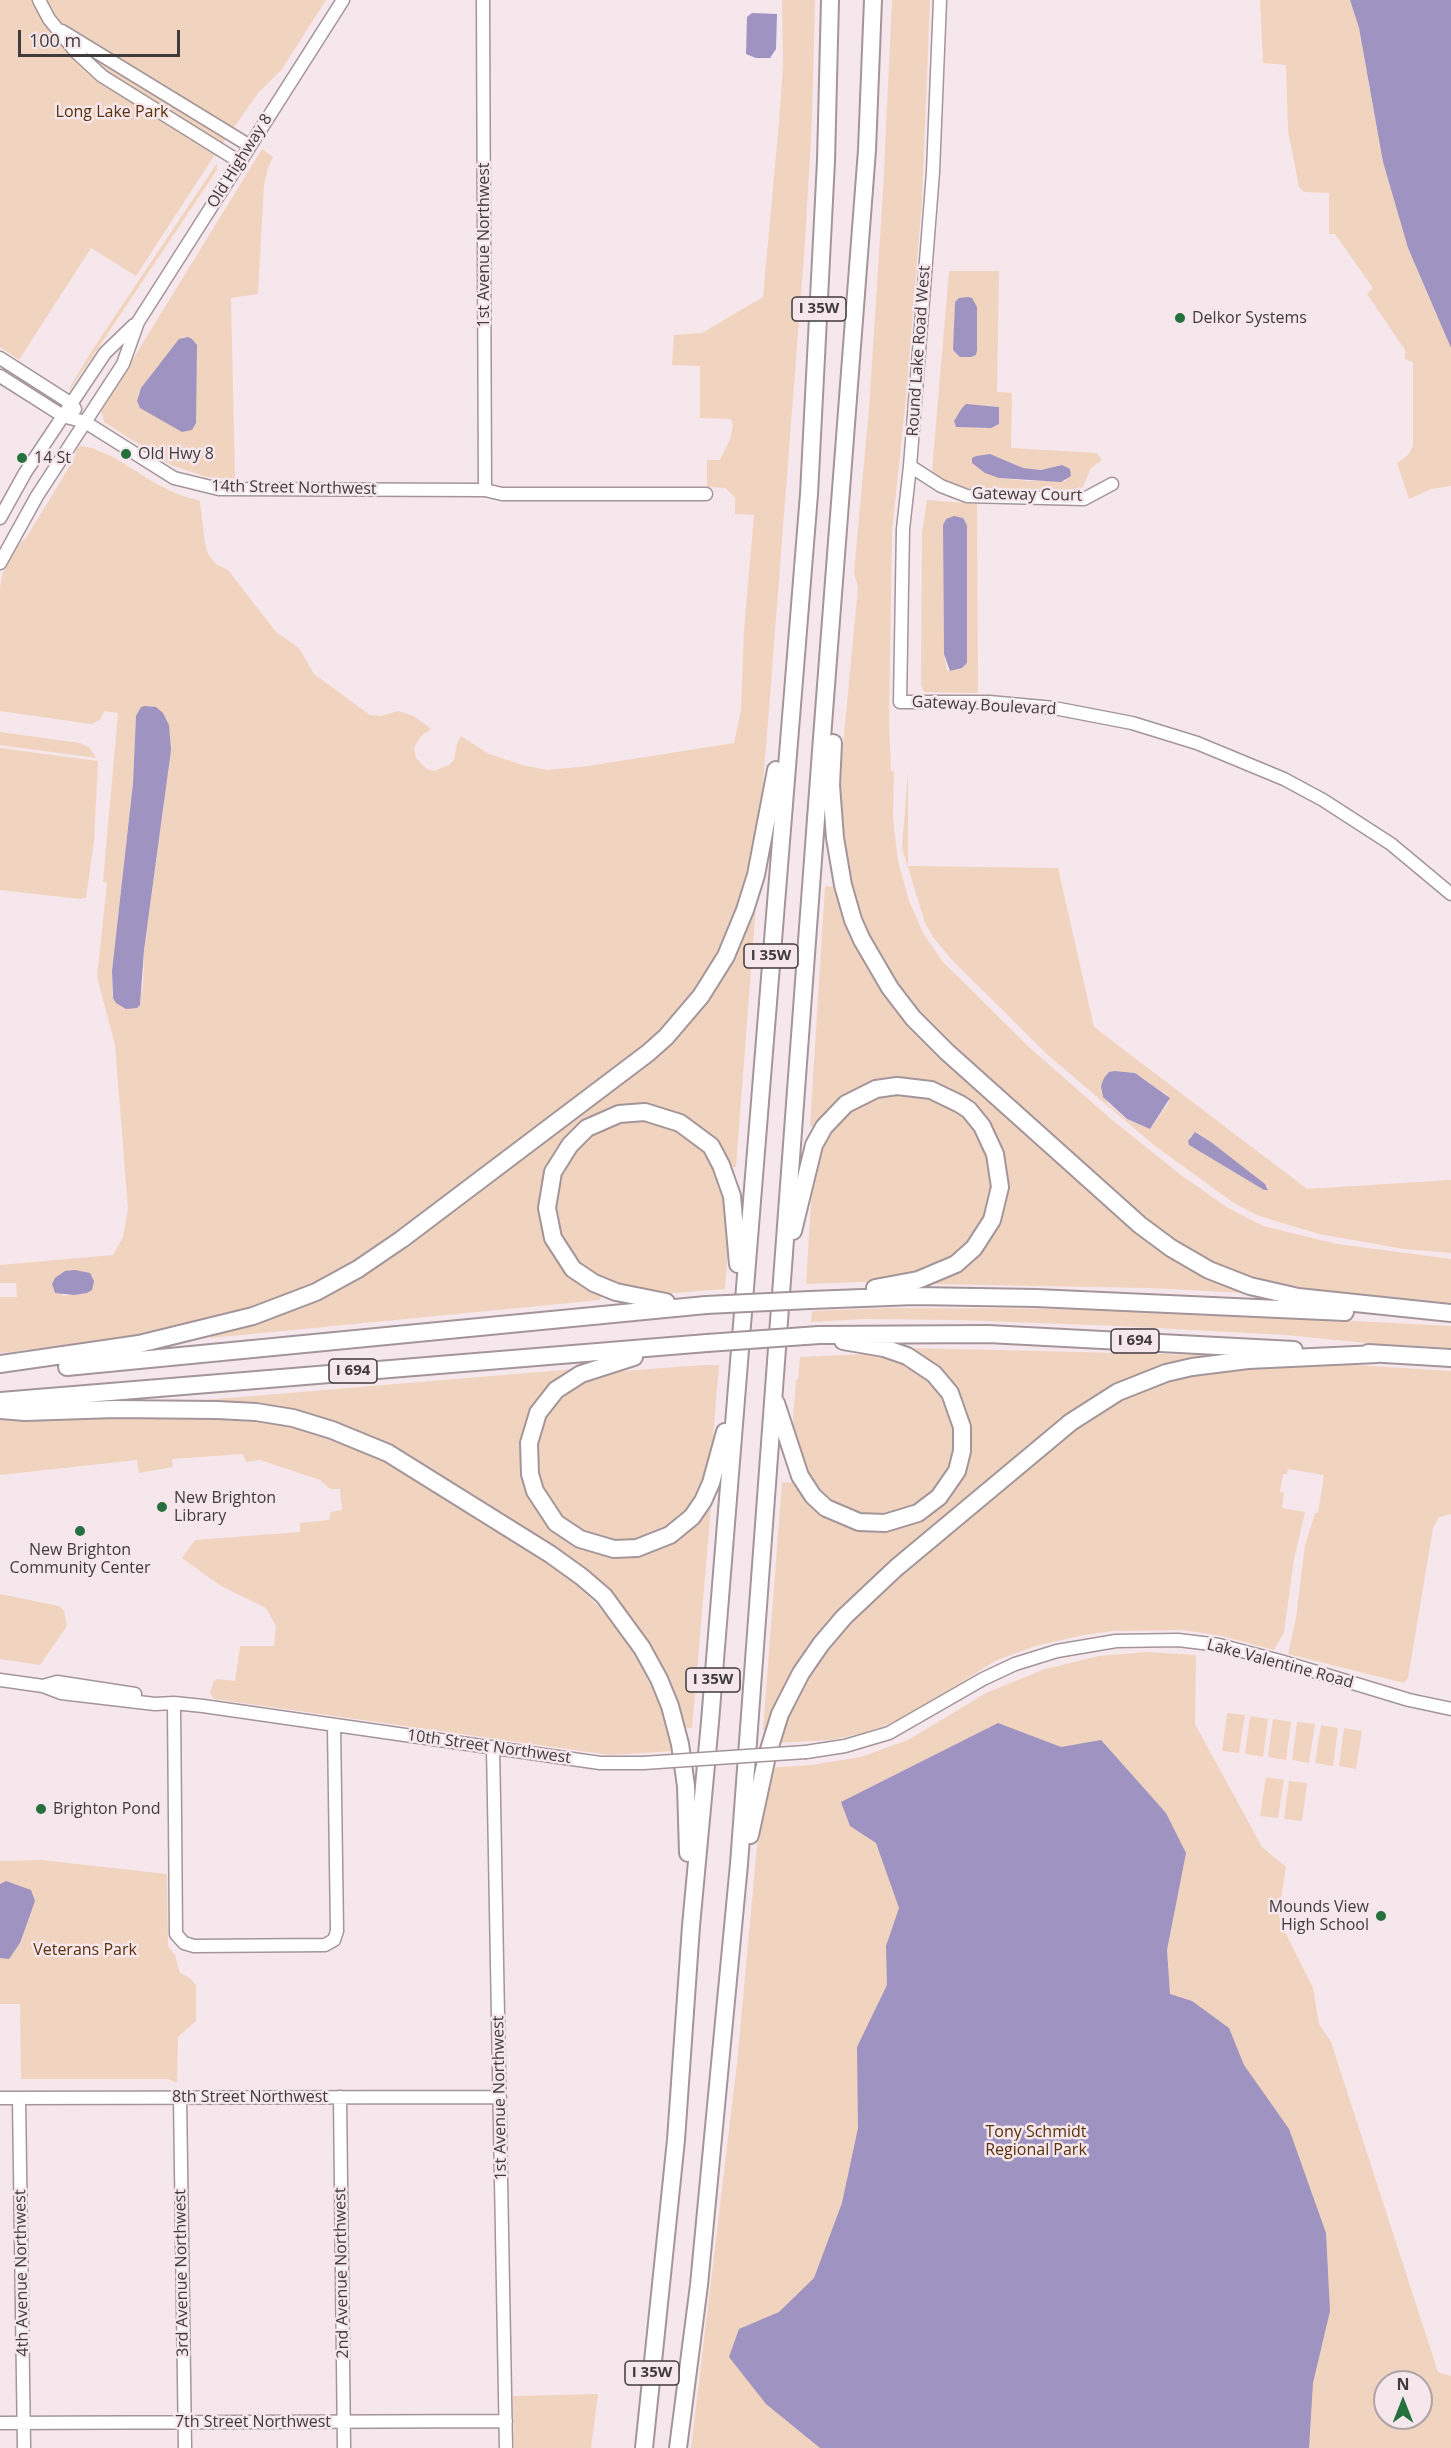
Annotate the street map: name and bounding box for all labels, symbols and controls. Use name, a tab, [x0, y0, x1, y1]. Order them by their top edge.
scale bar	[21, 18, 183, 56]
text: 100 m	[29, 28, 81, 52]
park label: Long Lake Park	[56, 102, 168, 122]
street label: Old Highway 8	[203, 110, 277, 212]
street label: 1st Avenue Northwest	[474, 163, 494, 327]
street label: Round Lake Road West	[903, 265, 935, 437]
road number: I 35W	[792, 297, 846, 321]
place label: Delkor Systems	[1192, 308, 1307, 328]
marker: Delkor Systems	[1173, 311, 1187, 325]
place label: Old Hwy 8	[138, 444, 214, 464]
marker: Old Hwy 8	[119, 447, 133, 461]
place label: 14 St	[34, 448, 71, 468]
marker: 14 St	[15, 451, 29, 465]
street label: 14th Street Northwest	[211, 477, 377, 499]
street label: Gateway Court	[972, 484, 1082, 506]
street label: Gateway Boulevard	[911, 693, 1057, 719]
road number: I 35W	[744, 944, 798, 968]
road number: I 694	[1111, 1329, 1159, 1353]
road number: I 694	[329, 1359, 377, 1383]
place label: New Brighton Library	[174, 1488, 276, 1526]
marker: New Brighton Library	[155, 1500, 169, 1514]
marker: New Brighton Community Center	[73, 1524, 87, 1538]
place label: New Brighton Community Center	[10, 1540, 150, 1578]
street label: Lake Valentine Road	[1205, 1635, 1355, 1693]
road number: I 35W	[686, 1668, 740, 1692]
street label: 10th Street Northwest	[406, 1726, 572, 1768]
place label: Brighton Pond	[53, 1799, 161, 1819]
marker: Brighton Pond	[34, 1802, 48, 1816]
place label: Mounds View High School	[1269, 1897, 1369, 1935]
marker: Mounds View High School	[1374, 1909, 1388, 1923]
park label: Veterans Park	[33, 1940, 137, 1960]
street label: 1st Avenue Northwest	[489, 2015, 511, 2181]
street label: 8th Street Northwest	[172, 2087, 328, 2107]
park label: Tony Schmidt Regional Park	[985, 2122, 1087, 2160]
street label: 2nd Avenue Northwest	[331, 2187, 353, 2359]
street label: 4th Avenue Northwest	[11, 2189, 33, 2357]
street label: 3rd Avenue Northwest	[171, 2189, 193, 2357]
road number: I 35W	[625, 2361, 679, 2385]
north arrow	[1373, 2370, 1433, 2430]
text: N	[1396, 2373, 1410, 2395]
street label: 7th Street Northwest	[175, 2412, 331, 2432]

